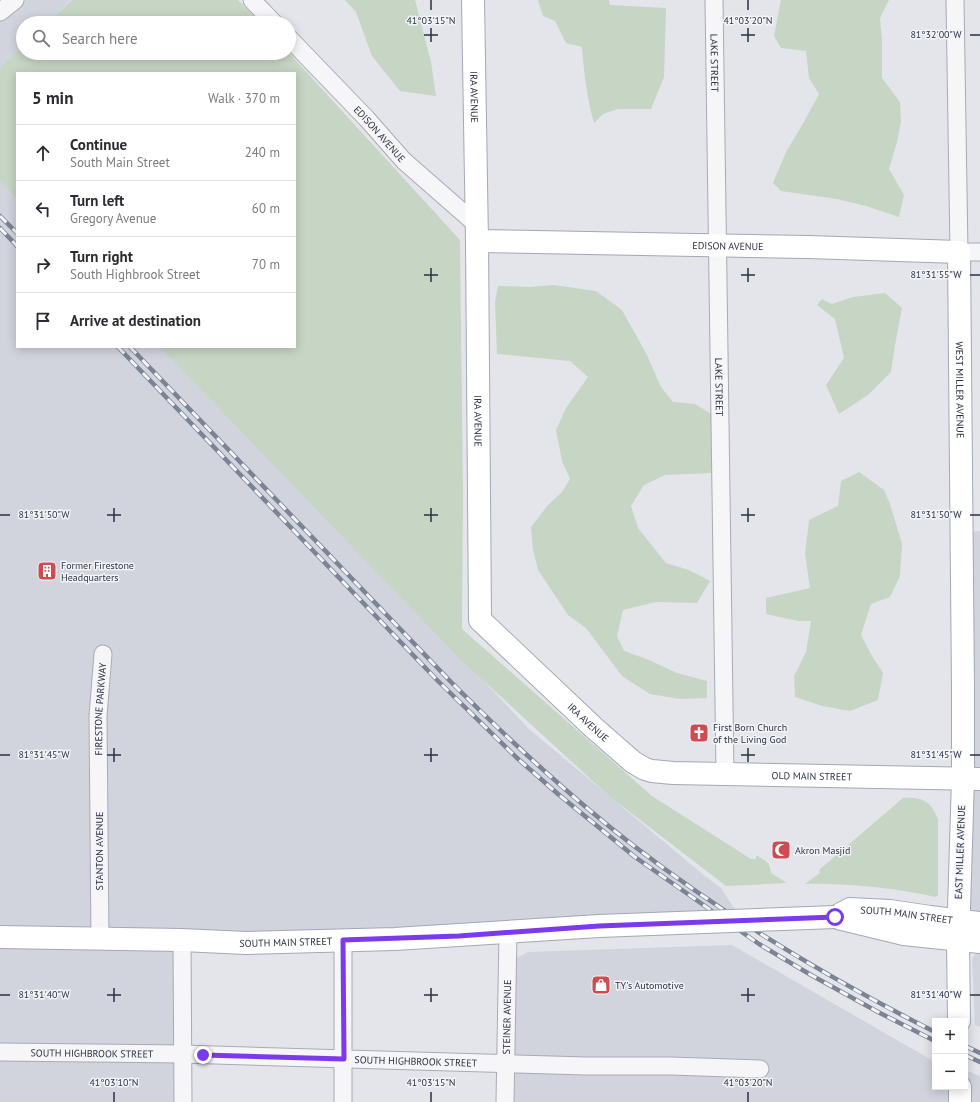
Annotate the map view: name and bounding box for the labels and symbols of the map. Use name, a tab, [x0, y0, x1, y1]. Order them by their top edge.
text: 41°03'15"N	[406, 14, 456, 27]
text: 41°03'20"N	[723, 14, 773, 27]
text: 81°32'00"W	[910, 28, 962, 41]
street label: LAKE STREET	[708, 34, 722, 93]
street label: IRA AVENUE	[468, 71, 482, 123]
street label: EDISON AVENUE	[351, 103, 408, 165]
street label: EDISON AVENUE	[692, 238, 764, 253]
text: 81°31'55"W	[910, 268, 962, 281]
street label: WEST MILLER AVENUE	[953, 341, 967, 438]
street label: LAKE STREET	[713, 358, 726, 417]
street label: IRA AVENUE	[472, 395, 485, 447]
text: 81°31'50"W	[18, 508, 70, 521]
text: 81°31'50"W	[910, 508, 962, 521]
place label: Former Firestone Headquarters	[61, 559, 134, 584]
building icon: Former Firestone Headquarters	[36, 560, 58, 582]
street label: FIRESTONE PARKWAY	[91, 662, 109, 756]
street label: IRA AVENUE	[565, 700, 612, 744]
place label: First Born Church of the Living God	[713, 721, 787, 746]
church icon: First Born Church of the Living God	[688, 722, 710, 744]
text: 81°31'45"W	[18, 748, 70, 761]
text: 81°31'45"W	[910, 748, 962, 761]
street label: OLD MAIN STREET	[772, 768, 853, 783]
street label: EAST MILLER AVENUE	[952, 805, 968, 899]
street label: STANTON AVENUE	[93, 812, 106, 890]
mosque icon: Akron Masjid	[770, 839, 792, 861]
place label: Akron Masjid	[795, 844, 850, 857]
street label: SOUTH MAIN STREET	[860, 903, 954, 926]
route start	[826, 908, 844, 926]
street label: SOUTH MAIN STREET	[239, 934, 333, 950]
shop icon: TY's Automotive	[590, 974, 612, 996]
place label: TY's Automotive	[615, 979, 684, 992]
street label: STEINER AVENUE	[499, 980, 514, 1054]
text: 81°31'40"W	[18, 988, 70, 1001]
text: 81°31'40"W	[910, 988, 962, 1001]
street label: SOUTH HIGHBROOK STREET	[31, 1046, 154, 1060]
route end	[194, 1046, 212, 1064]
street label: SOUTH HIGHBROOK STREET	[354, 1053, 478, 1069]
text: 41°03'10"N	[89, 1076, 139, 1089]
text: 41°03'15"N	[406, 1076, 456, 1089]
text: 41°03'20"N	[723, 1076, 773, 1089]

